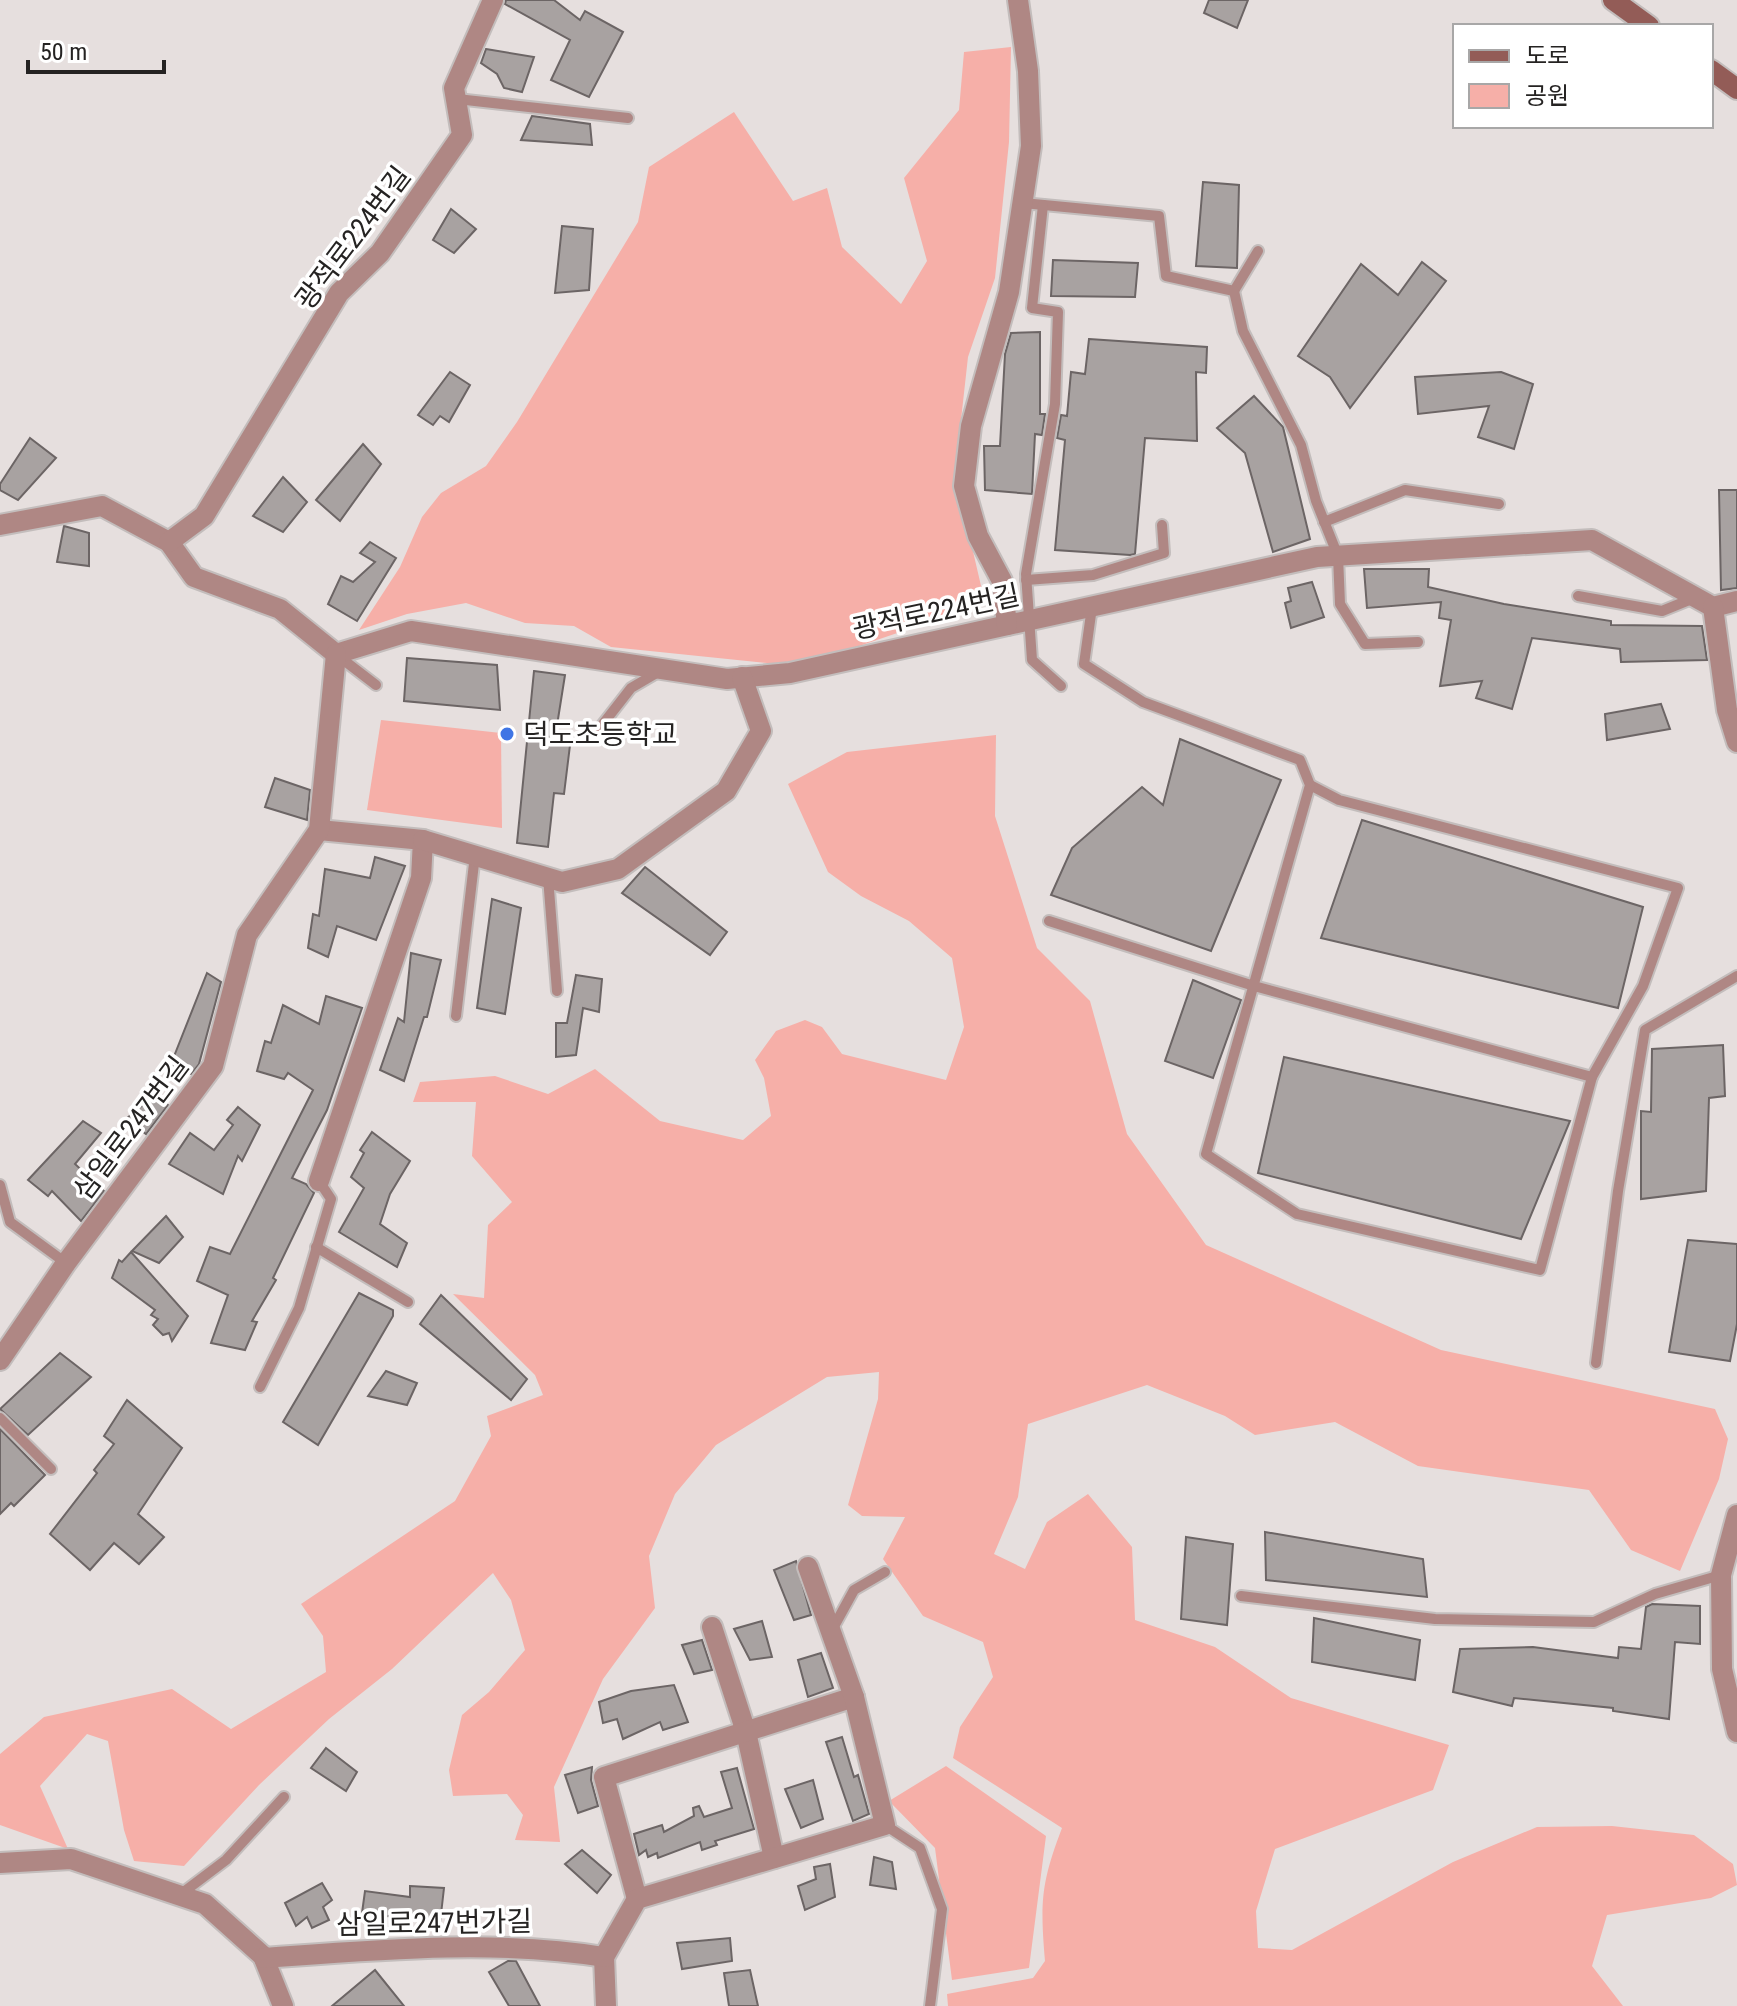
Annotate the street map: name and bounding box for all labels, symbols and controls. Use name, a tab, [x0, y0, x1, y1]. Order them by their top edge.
scale bar	[28, 24, 164, 74]
legend	[1453, 24, 1713, 128]
text: 50 m	[40, 38, 87, 66]
text: 도로	[1525, 42, 1569, 70]
text: 공원	[1525, 82, 1569, 110]
street label: 광적로224번길	[289, 160, 417, 316]
street label: 광적로224번길	[849, 578, 1023, 646]
place label: 덕도초등학교	[523, 718, 678, 751]
marker: 덕도초등학교	[498, 725, 516, 743]
street label: 삼일로247번길	[67, 1050, 195, 1206]
street label: 삼일로247번가길	[336, 1905, 532, 1941]

